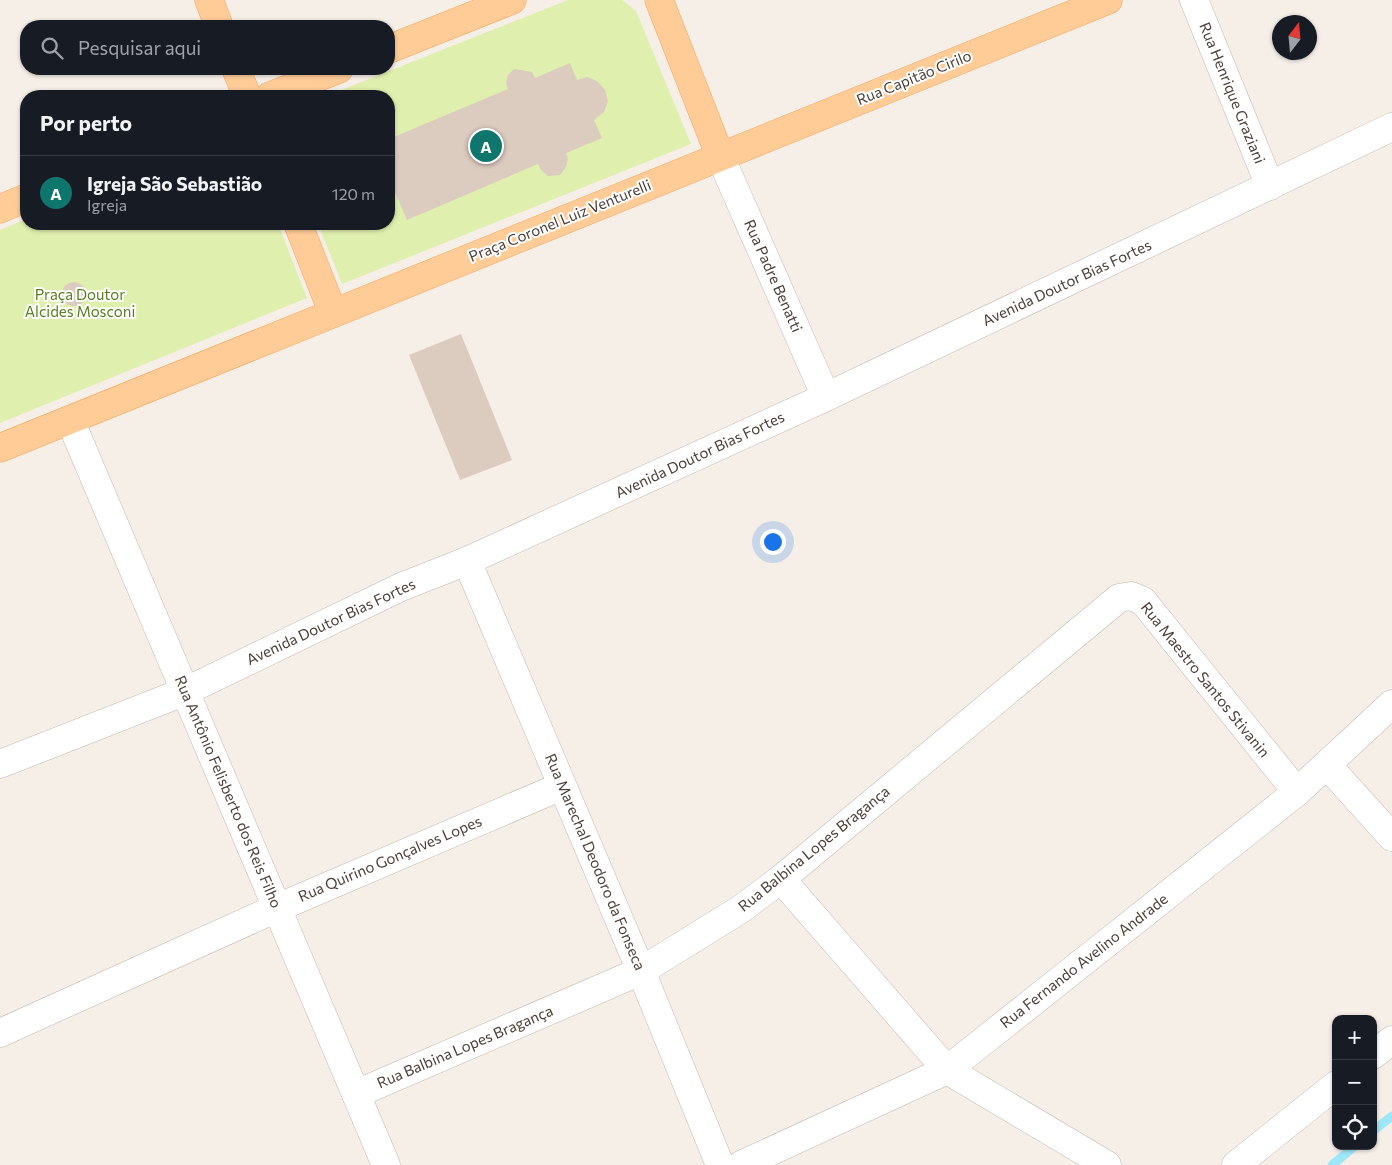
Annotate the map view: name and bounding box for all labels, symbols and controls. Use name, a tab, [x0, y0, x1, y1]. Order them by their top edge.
north arrow	[1272, 15, 1317, 60]
street label: Rua Henrique Graziani	[1196, 19, 1270, 166]
search box	[20, 20, 395, 75]
icon: search	[38, 34, 66, 62]
text: Pesquisar aqui	[78, 36, 201, 59]
street label: Rua Capitão Cirilo	[854, 46, 974, 108]
text: Por perto	[40, 110, 132, 135]
pin: A	[470, 127, 502, 165]
text: Igreja São Sebastião	[87, 172, 262, 195]
street label: Praça Coronel Luiz Venturelli	[466, 175, 653, 265]
text: A	[50, 184, 62, 203]
text: 120 m	[332, 184, 375, 203]
text: Igreja	[87, 195, 127, 214]
street label: Rua Padre Benatti	[741, 216, 807, 335]
street label: Avenida Doutor Bias Fortes	[979, 235, 1154, 329]
park label: Praça Doutor Alcides Mosconi	[25, 285, 135, 320]
street label: Avenida Doutor Bias Fortes	[612, 407, 787, 501]
your location	[760, 529, 786, 555]
street label: Avenida Doutor Bias Fortes	[243, 574, 418, 668]
street label: Rua Maestro Santos Stivanin	[1138, 598, 1274, 761]
street label: Rua Antônio Felisberto dos Reis Filho	[172, 673, 286, 911]
street label: Rua Marechal Deodoro da Fonseca	[542, 751, 650, 973]
street label: Rua Balbina Lopes Bragança	[734, 782, 893, 915]
street label: Rua Quirino Gonçalves Lopes	[295, 811, 484, 905]
street label: Rua Fernando Avelino Andrade	[996, 889, 1171, 1031]
street label: Rua Balbina Lopes Bragança	[374, 1001, 555, 1091]
map controls	[1332, 1015, 1377, 1150]
button: +	[1332, 1015, 1377, 1060]
button: −	[1332, 1060, 1377, 1105]
button: locate	[1332, 1105, 1377, 1150]

